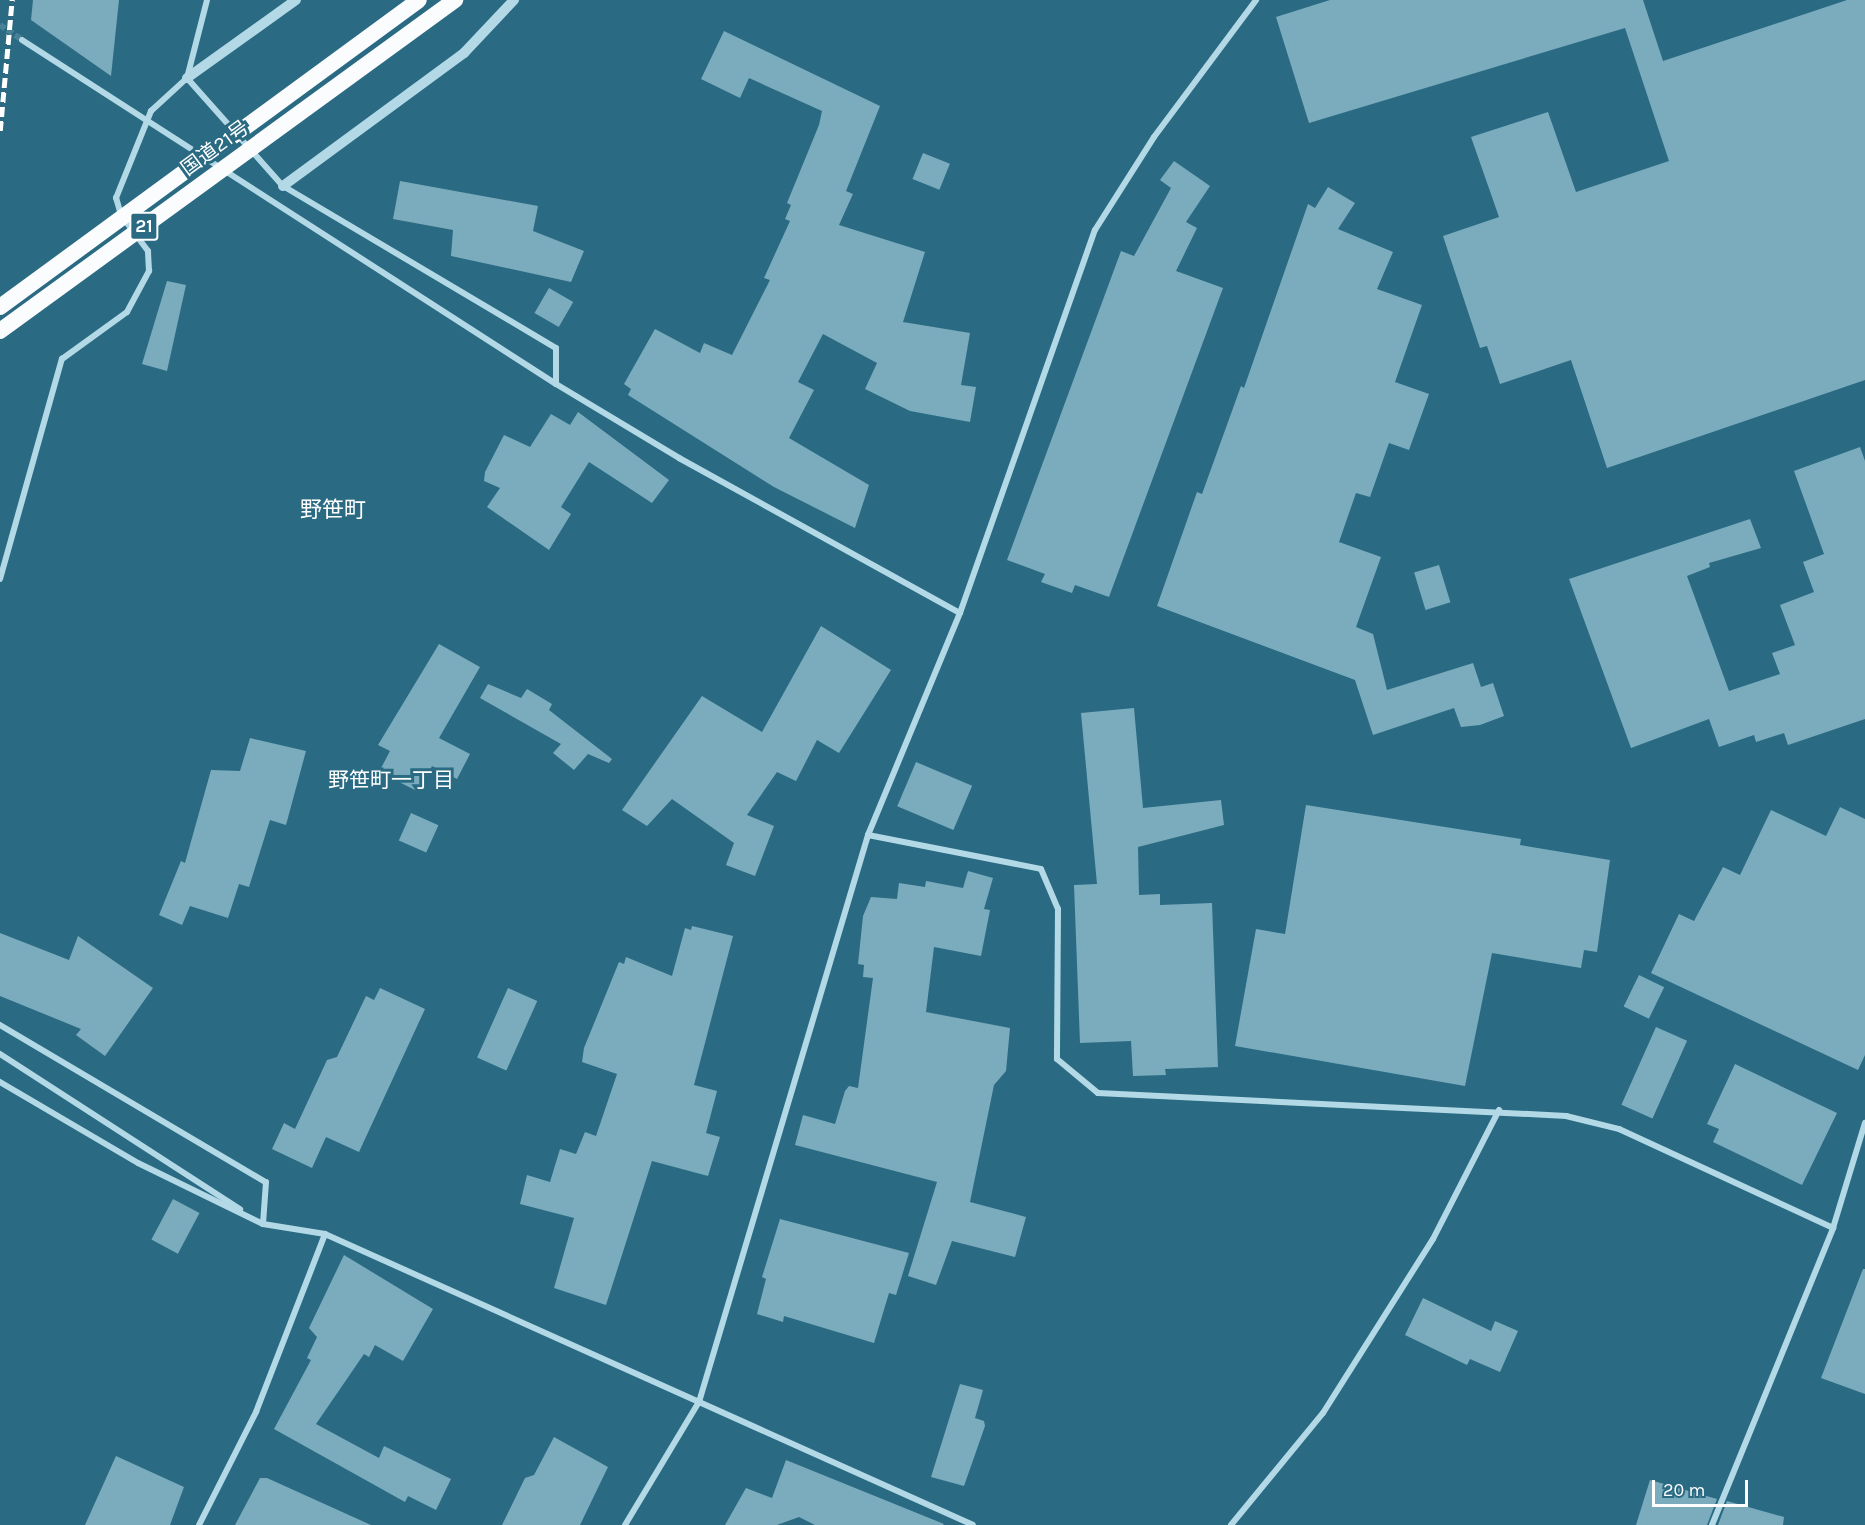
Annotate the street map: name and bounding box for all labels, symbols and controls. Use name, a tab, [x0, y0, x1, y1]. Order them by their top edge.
street label: 国道21号	[176, 115, 254, 181]
road number: 21	[129, 211, 159, 241]
district label: 野笹町	[300, 498, 366, 524]
district label: 野笹町一丁目	[328, 767, 454, 793]
scale bar	[1655, 1468, 1751, 1506]
text: 20 m	[1663, 1479, 1705, 1501]

